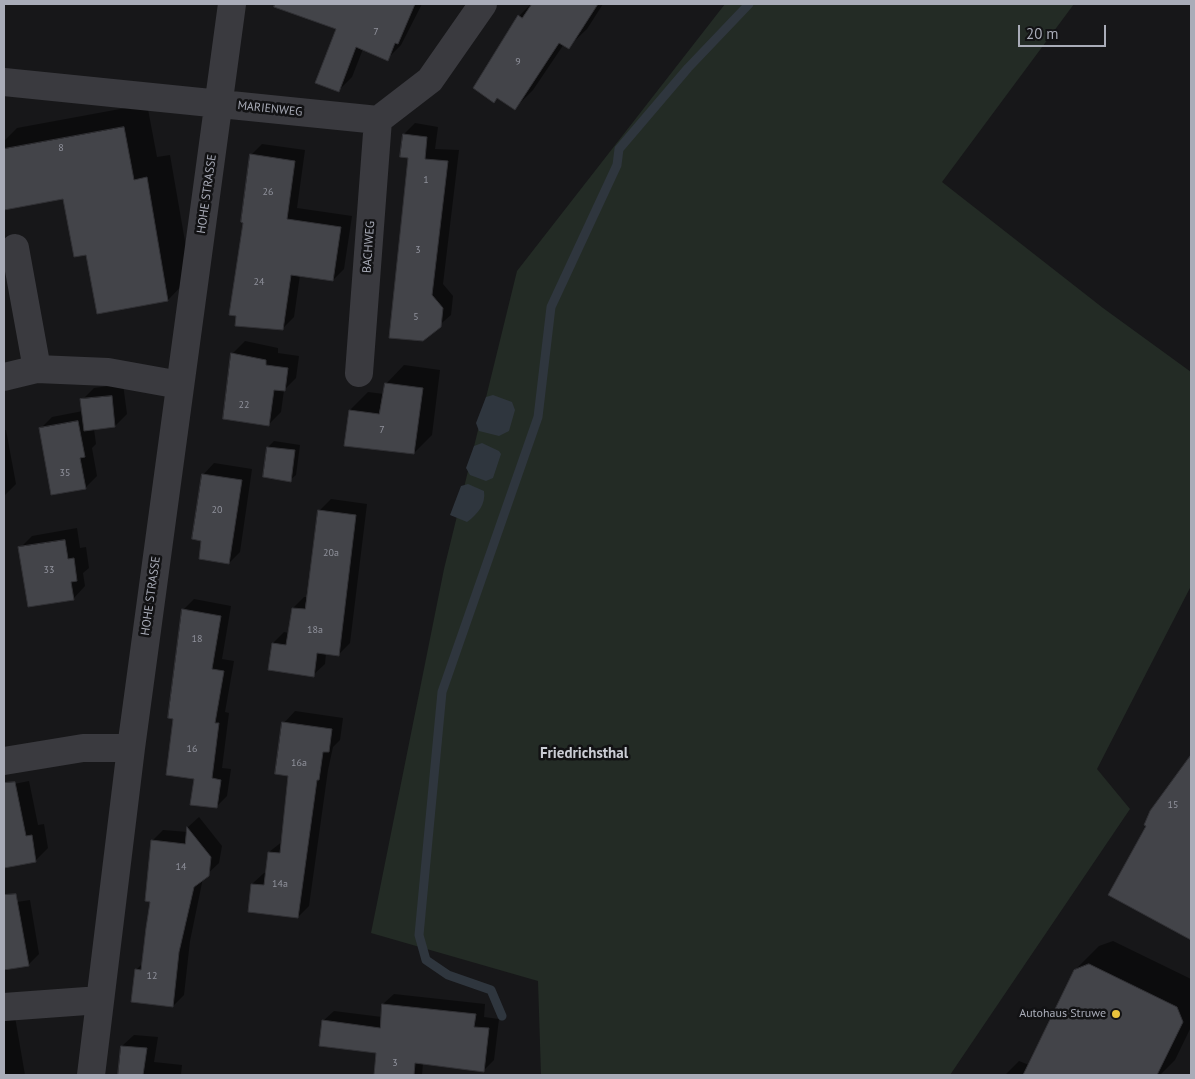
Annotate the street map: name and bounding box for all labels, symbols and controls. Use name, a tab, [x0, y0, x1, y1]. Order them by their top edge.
scale bar	[1020, 15, 1108, 47]
text: 20 m	[1026, 24, 1059, 43]
house number: 7	[373, 26, 379, 38]
house number: 9	[515, 56, 521, 68]
street label: MARIENWEG	[237, 98, 303, 120]
house number: 8	[58, 142, 64, 154]
street label: HOHE STRASSE	[194, 153, 220, 235]
house number: 1	[423, 174, 429, 186]
house number: 26	[263, 186, 273, 198]
street label: BACHWEG	[360, 220, 378, 274]
house number: 3	[415, 244, 421, 256]
house number: 24	[254, 276, 264, 288]
house number: 5	[413, 311, 419, 323]
house number: 22	[239, 399, 249, 411]
house number: 7	[379, 424, 385, 436]
house number: 35	[60, 467, 70, 479]
house number: 20	[212, 504, 222, 516]
house number: 20a	[323, 547, 339, 559]
street label: HOHE STRASSE	[138, 555, 164, 637]
house number: 33	[44, 564, 54, 576]
house number: 18a	[307, 624, 323, 636]
house number: 18	[192, 633, 202, 645]
house number: 16	[187, 743, 197, 755]
district label: Friedrichsthal	[540, 745, 628, 763]
house number: 16a	[291, 757, 307, 769]
house number: 15	[1168, 799, 1178, 811]
house number: 14	[176, 861, 186, 873]
house number: 14a	[272, 878, 288, 890]
house number: 12	[147, 970, 157, 982]
place label: Autohaus Struwe	[1019, 1007, 1106, 1021]
marker: Autohaus Struwe	[1110, 1008, 1122, 1020]
house number: 3	[392, 1057, 398, 1069]

